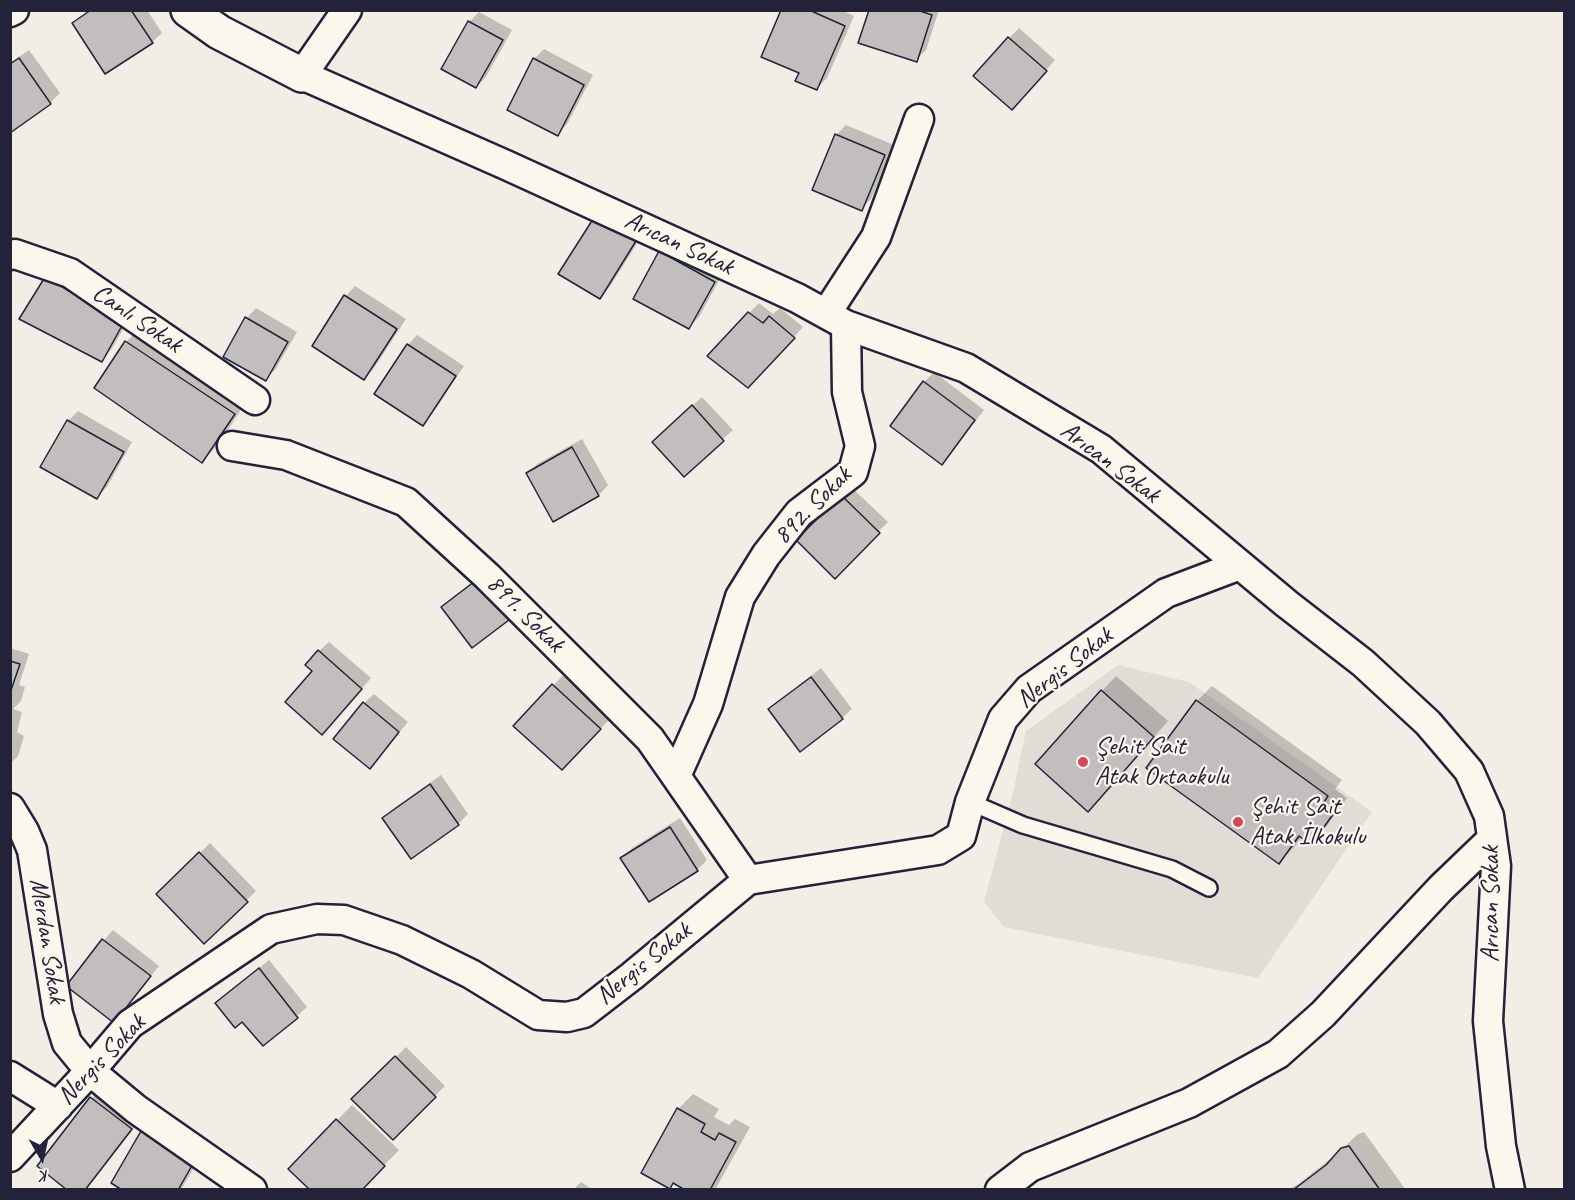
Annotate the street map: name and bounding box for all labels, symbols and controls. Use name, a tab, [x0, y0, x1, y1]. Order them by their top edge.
street label: Arıcan Sokak	[620, 205, 738, 283]
street label: Canlı Sokak	[86, 278, 188, 360]
street label: Arıcan Sokak	[1054, 415, 1166, 511]
street label: 892. Sokak	[767, 460, 859, 552]
street label: 891. Sokak	[479, 568, 571, 660]
street label: Nergis Sokak	[1011, 621, 1119, 715]
place label: Şehit Sait Atak Ortaokulu	[1095, 731, 1228, 792]
marker: Şehit Sait Atak Ortaokulu	[1076, 755, 1090, 769]
place label: Şehit Sait Atak İlkokulu	[1250, 791, 1365, 852]
marker: Şehit Sait Atak İlkokulu	[1231, 815, 1245, 829]
street label: Arıcan Sokak	[1475, 846, 1507, 962]
street label: Merdan Sokak	[22, 876, 72, 1006]
street label: Nergis Sokak	[590, 916, 698, 1012]
street label: Nergis Sokak	[51, 1008, 153, 1112]
north arrow	[12, 1128, 72, 1188]
text: K	[39, 1165, 50, 1186]

